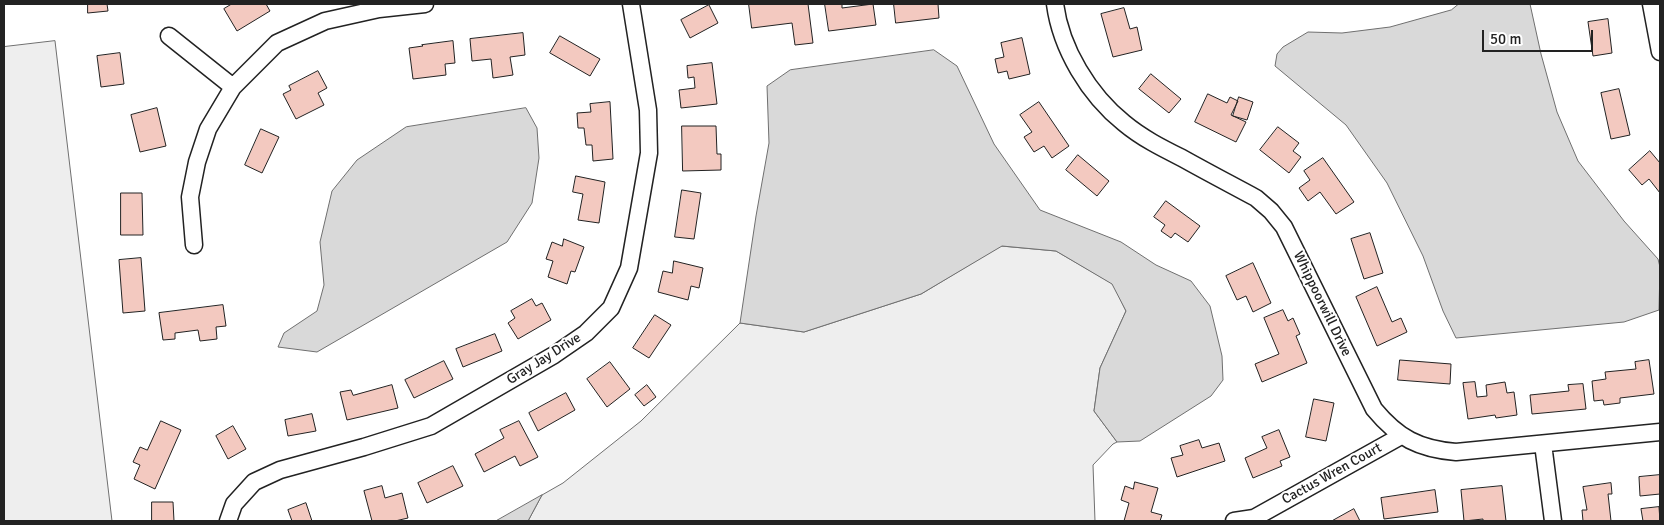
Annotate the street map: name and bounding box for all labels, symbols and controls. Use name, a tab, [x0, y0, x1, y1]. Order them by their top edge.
scale bar	[1484, 20, 1595, 52]
text: 50 m	[1490, 30, 1521, 48]
street label: Whippoorwill Drive	[1289, 249, 1355, 359]
street label: Gray Jay Drive	[504, 330, 584, 388]
street label: Cactus Wren Court	[1279, 440, 1385, 508]

